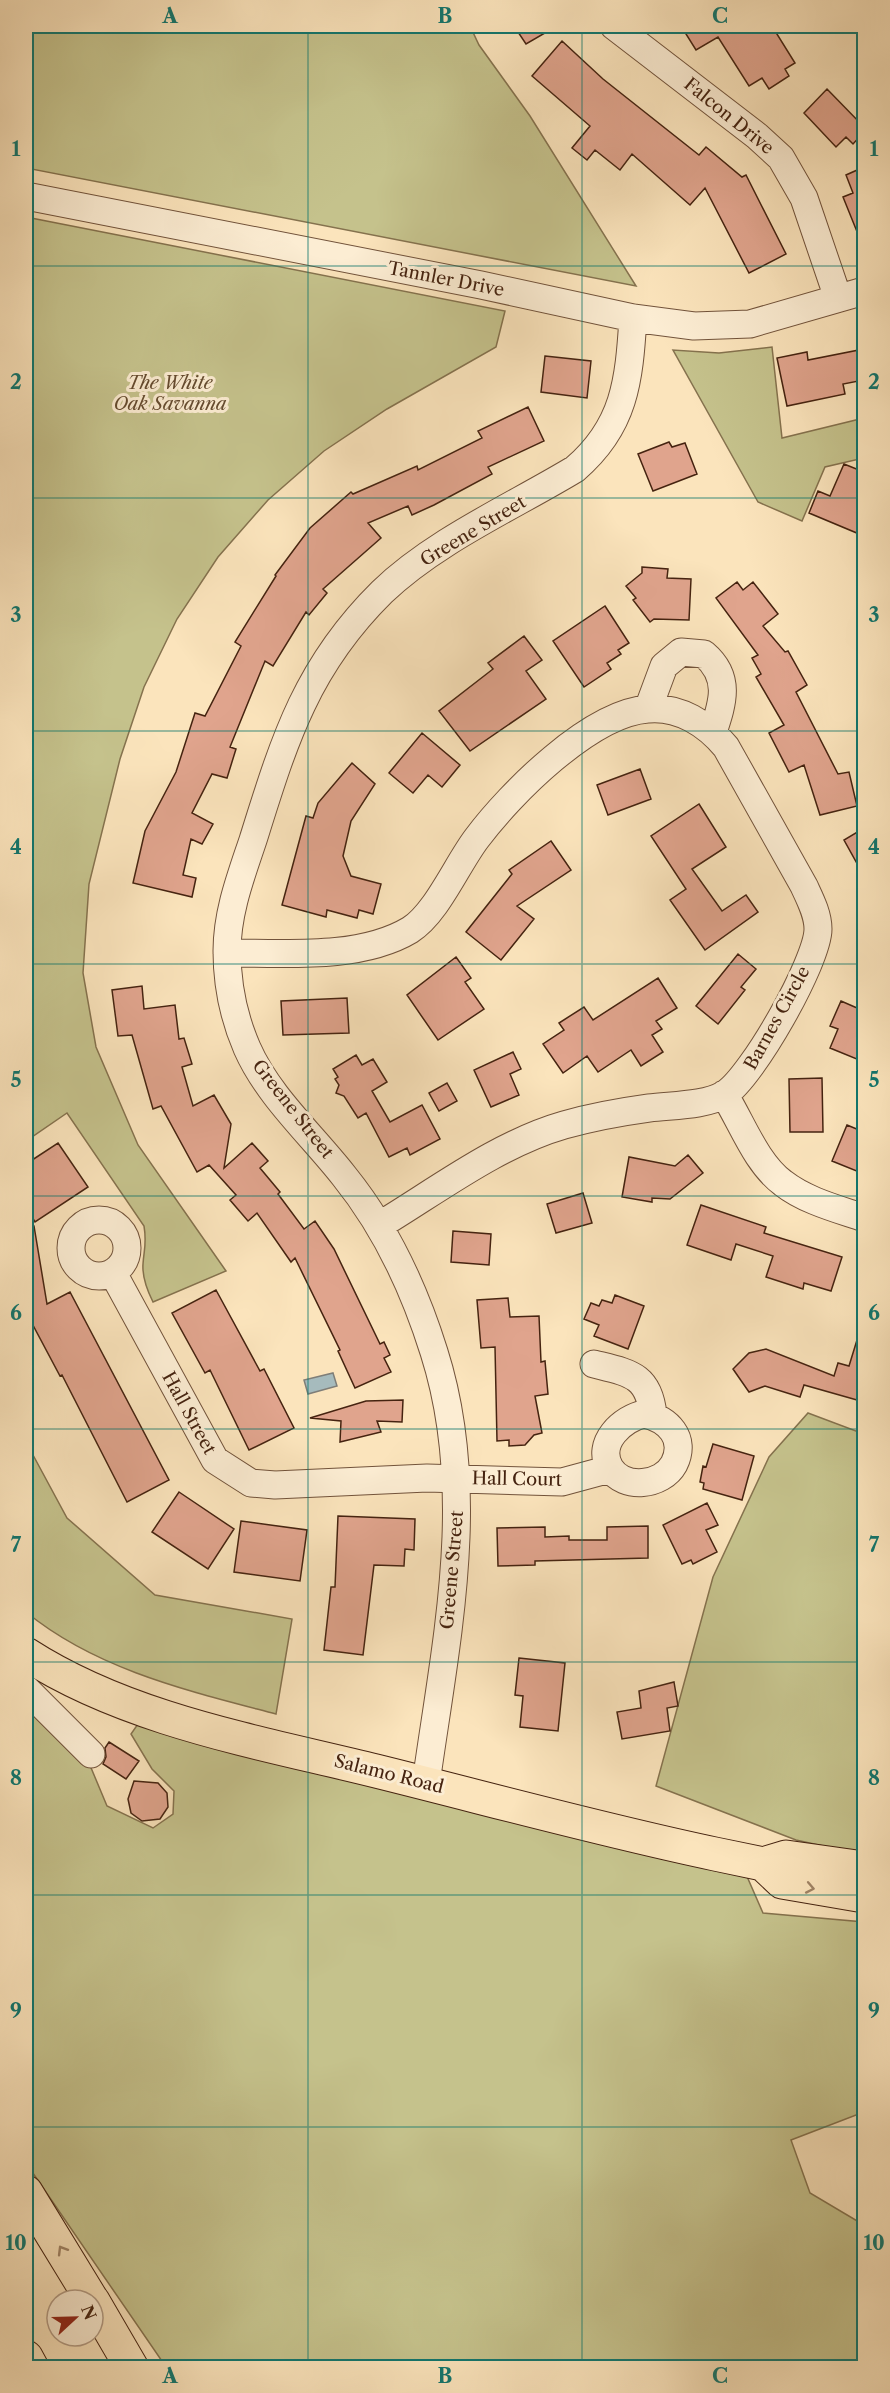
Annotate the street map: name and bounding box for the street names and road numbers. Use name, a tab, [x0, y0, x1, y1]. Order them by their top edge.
street label: Falcon Drive	[680, 73, 778, 159]
street label: Tannler Drive	[386, 257, 506, 301]
street label: Greene Street	[416, 491, 530, 571]
street label: Barnes Circle	[739, 962, 815, 1074]
street label: Greene Street	[248, 1055, 339, 1163]
street label: Hall Street	[157, 1368, 221, 1459]
street label: Hall Court	[472, 1467, 563, 1491]
street label: Greene Street	[436, 1509, 468, 1630]
street label: Salamo Road	[332, 1750, 446, 1798]

